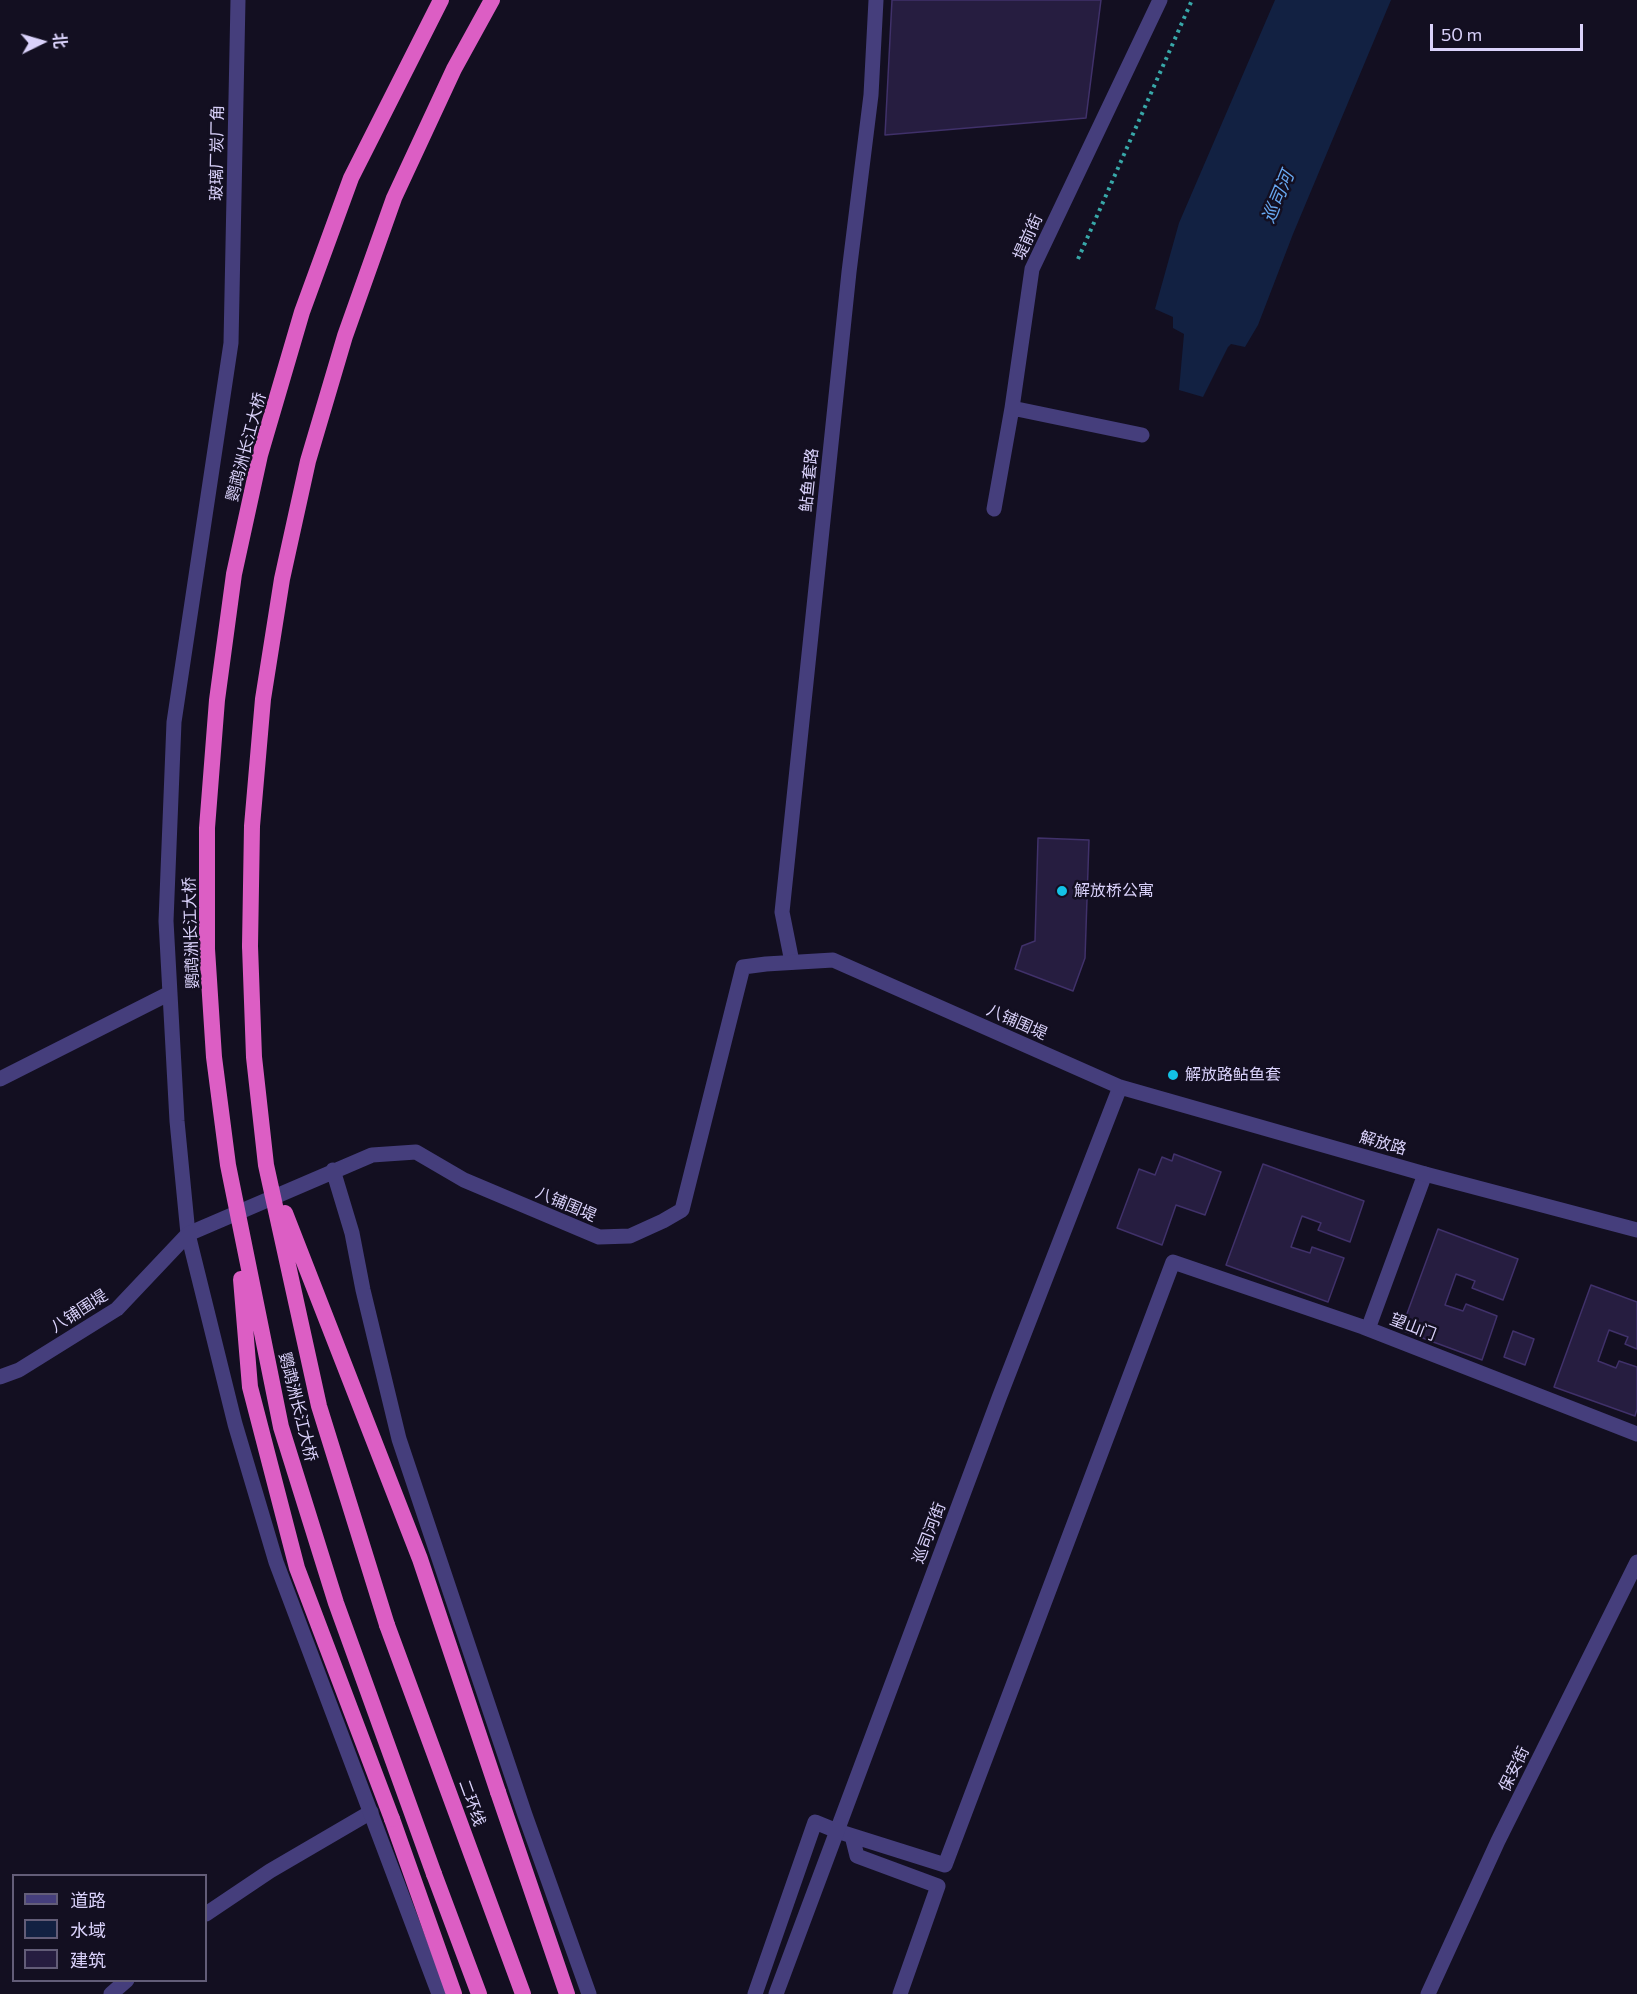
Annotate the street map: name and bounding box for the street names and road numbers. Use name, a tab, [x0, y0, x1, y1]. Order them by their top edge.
street label: 玻璃厂炭厂角	[207, 105, 227, 201]
street label: 堤前街	[1009, 211, 1047, 263]
street label: 鹦鹉洲长江大桥	[222, 390, 270, 504]
street label: 鲇鱼套路	[796, 447, 822, 513]
street label: 鹦鹉洲长江大桥	[179, 877, 203, 989]
street label: 八铺围堤	[984, 1000, 1050, 1044]
street label: 解放路	[1357, 1127, 1409, 1159]
street label: 八铺围堤	[533, 1183, 599, 1225]
street label: 八铺围堤	[47, 1286, 111, 1336]
street label: 望山门	[1387, 1309, 1439, 1345]
street label: 鹦鹉洲长江大桥	[275, 1350, 321, 1464]
street label: 巡司河街	[909, 1500, 949, 1566]
street label: 保安街	[1495, 1743, 1533, 1795]
street label: 二环线	[455, 1777, 489, 1829]

